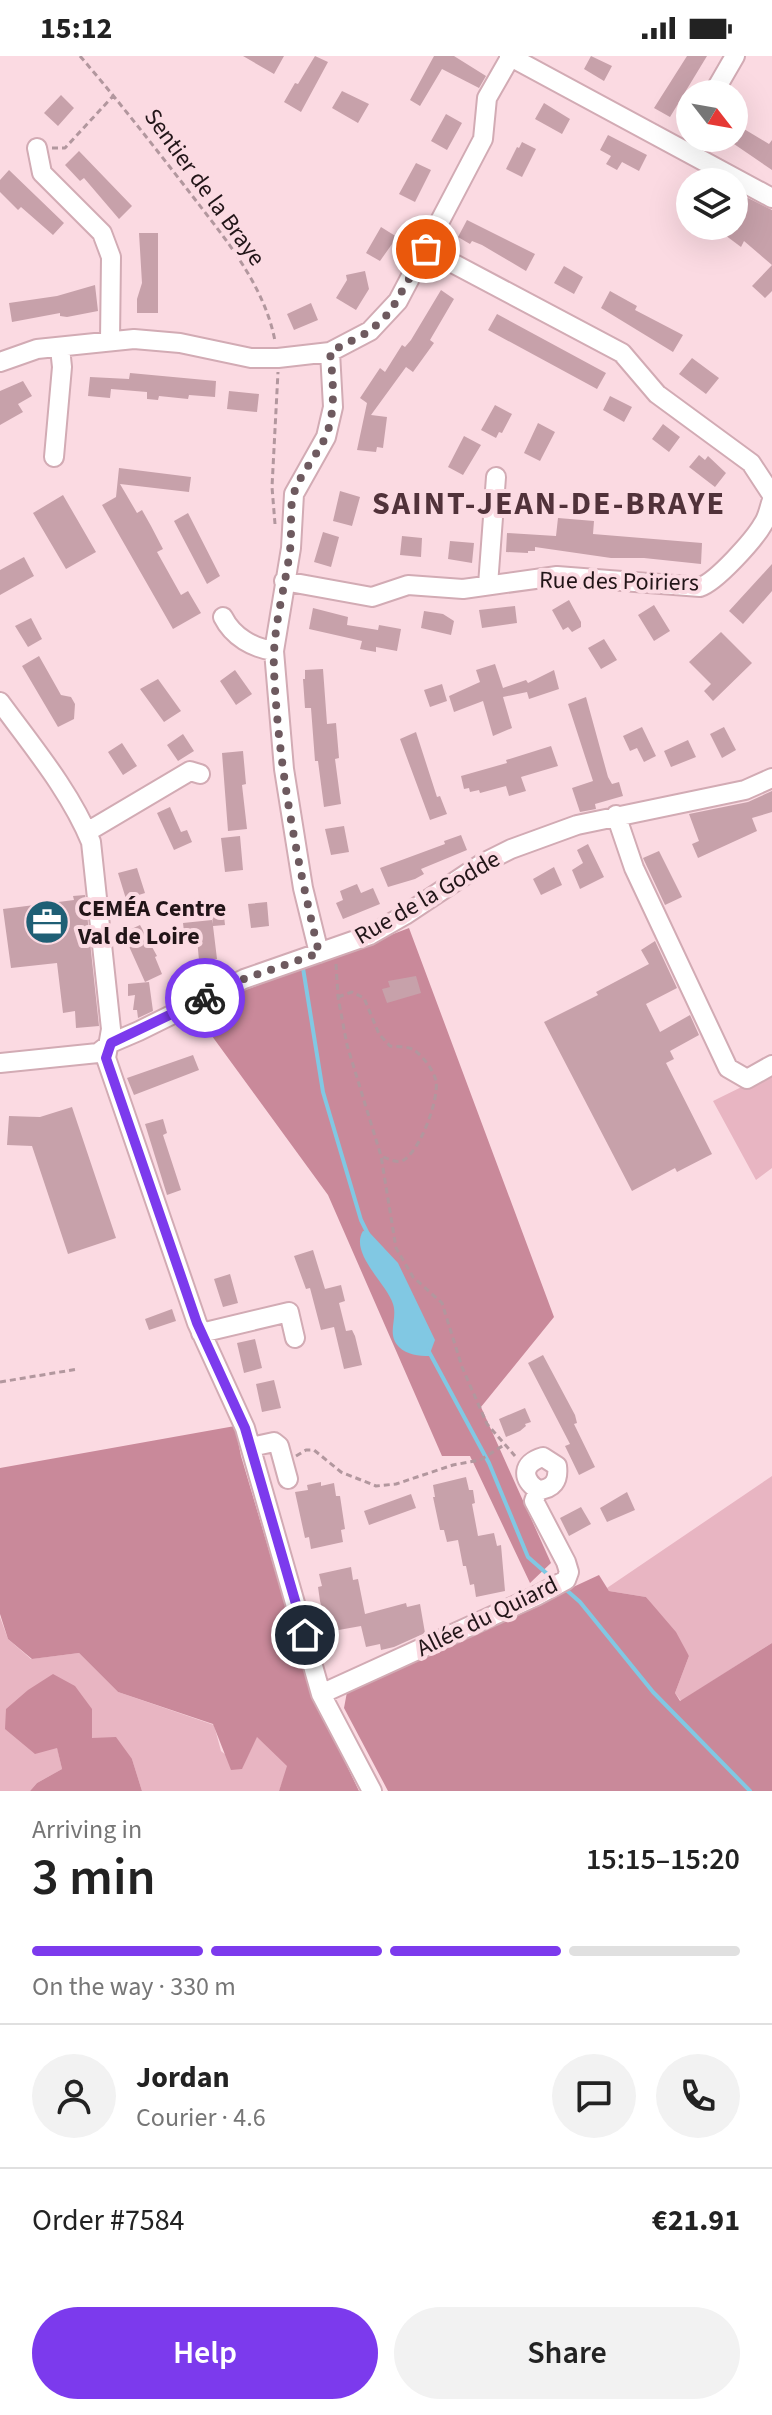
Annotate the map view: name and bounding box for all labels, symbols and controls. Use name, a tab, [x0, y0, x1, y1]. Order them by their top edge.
text: 15:12	[40, 7, 112, 50]
north arrow	[676, 80, 748, 152]
map controls	[676, 80, 748, 240]
street label: Sentier de la Braye	[135, 101, 274, 273]
button: layers	[676, 168, 748, 240]
pin	[392, 215, 460, 283]
icon: bag	[404, 227, 448, 271]
district label: SAINT-JEAN-DE-BRAYE	[372, 481, 726, 527]
street label: Rue des Poiriers	[539, 563, 699, 600]
street label: Rue de la Godde	[348, 842, 507, 953]
place label: CEMÉA Centre Val de Loire	[77, 891, 226, 954]
office icon: CEMÉA Centre Val de Loire	[23, 898, 71, 946]
courier	[165, 958, 245, 1038]
icon: bike	[183, 976, 227, 1020]
street label: Allée du Quiard	[411, 1567, 564, 1666]
pin	[271, 1601, 339, 1669]
icon: home	[283, 1613, 327, 1657]
text: Arriving in	[32, 1811, 142, 1848]
text: 15:15–15:20	[586, 1838, 740, 1881]
text: 3 min	[32, 1841, 156, 1915]
text: On the way · 330 m	[32, 1968, 236, 2005]
button: person	[32, 2054, 116, 2138]
button: chat	[552, 2054, 636, 2138]
button: phone	[656, 2054, 740, 2138]
text: Jordan	[136, 2056, 230, 2099]
text: Courier · 4.6	[136, 2099, 266, 2136]
text: Order #7584	[32, 2199, 185, 2242]
text: €21.91	[652, 2199, 740, 2242]
button: Help	[32, 2307, 378, 2399]
button: Share	[394, 2307, 740, 2399]

